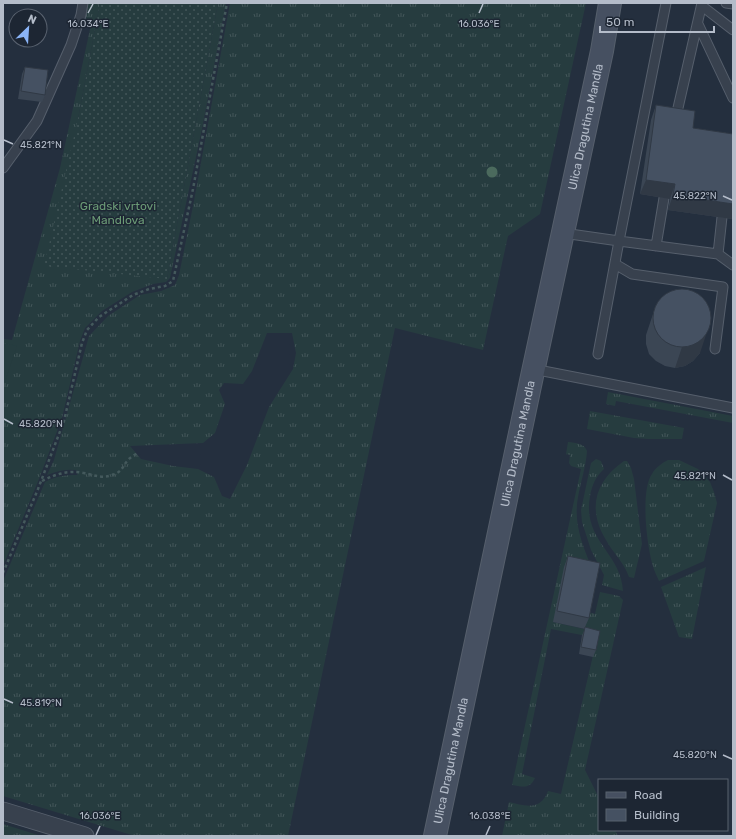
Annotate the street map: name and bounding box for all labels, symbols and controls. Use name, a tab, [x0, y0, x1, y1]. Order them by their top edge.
north arrow	[8, 8, 48, 48]
scale bar	[600, 8, 714, 34]
text: N	[26, 12, 38, 27]
text: 50 m	[606, 15, 634, 29]
text: 16.034°E	[67, 18, 109, 30]
text: 16.036°E	[458, 18, 500, 30]
street label: Ulica Dragutina Mandla	[565, 62, 606, 191]
text: 45.821°N	[20, 139, 62, 151]
text: 45.822°N	[673, 190, 717, 202]
park label: Gradski vrtovi Mandlova	[80, 199, 156, 227]
street label: Ulica Dragutina Mandla	[498, 379, 538, 508]
text: 45.820°N	[19, 418, 63, 430]
text: 45.821°N	[674, 470, 716, 482]
street label: Ulica Dragutina Mandla	[431, 696, 471, 825]
text: 45.819°N	[20, 697, 62, 709]
text: 45.820°N	[673, 749, 717, 761]
legend	[598, 779, 728, 831]
text: Road	[634, 788, 662, 802]
text: Building	[634, 808, 680, 822]
text: 16.036°E	[79, 810, 121, 822]
text: 16.038°E	[469, 810, 511, 822]

